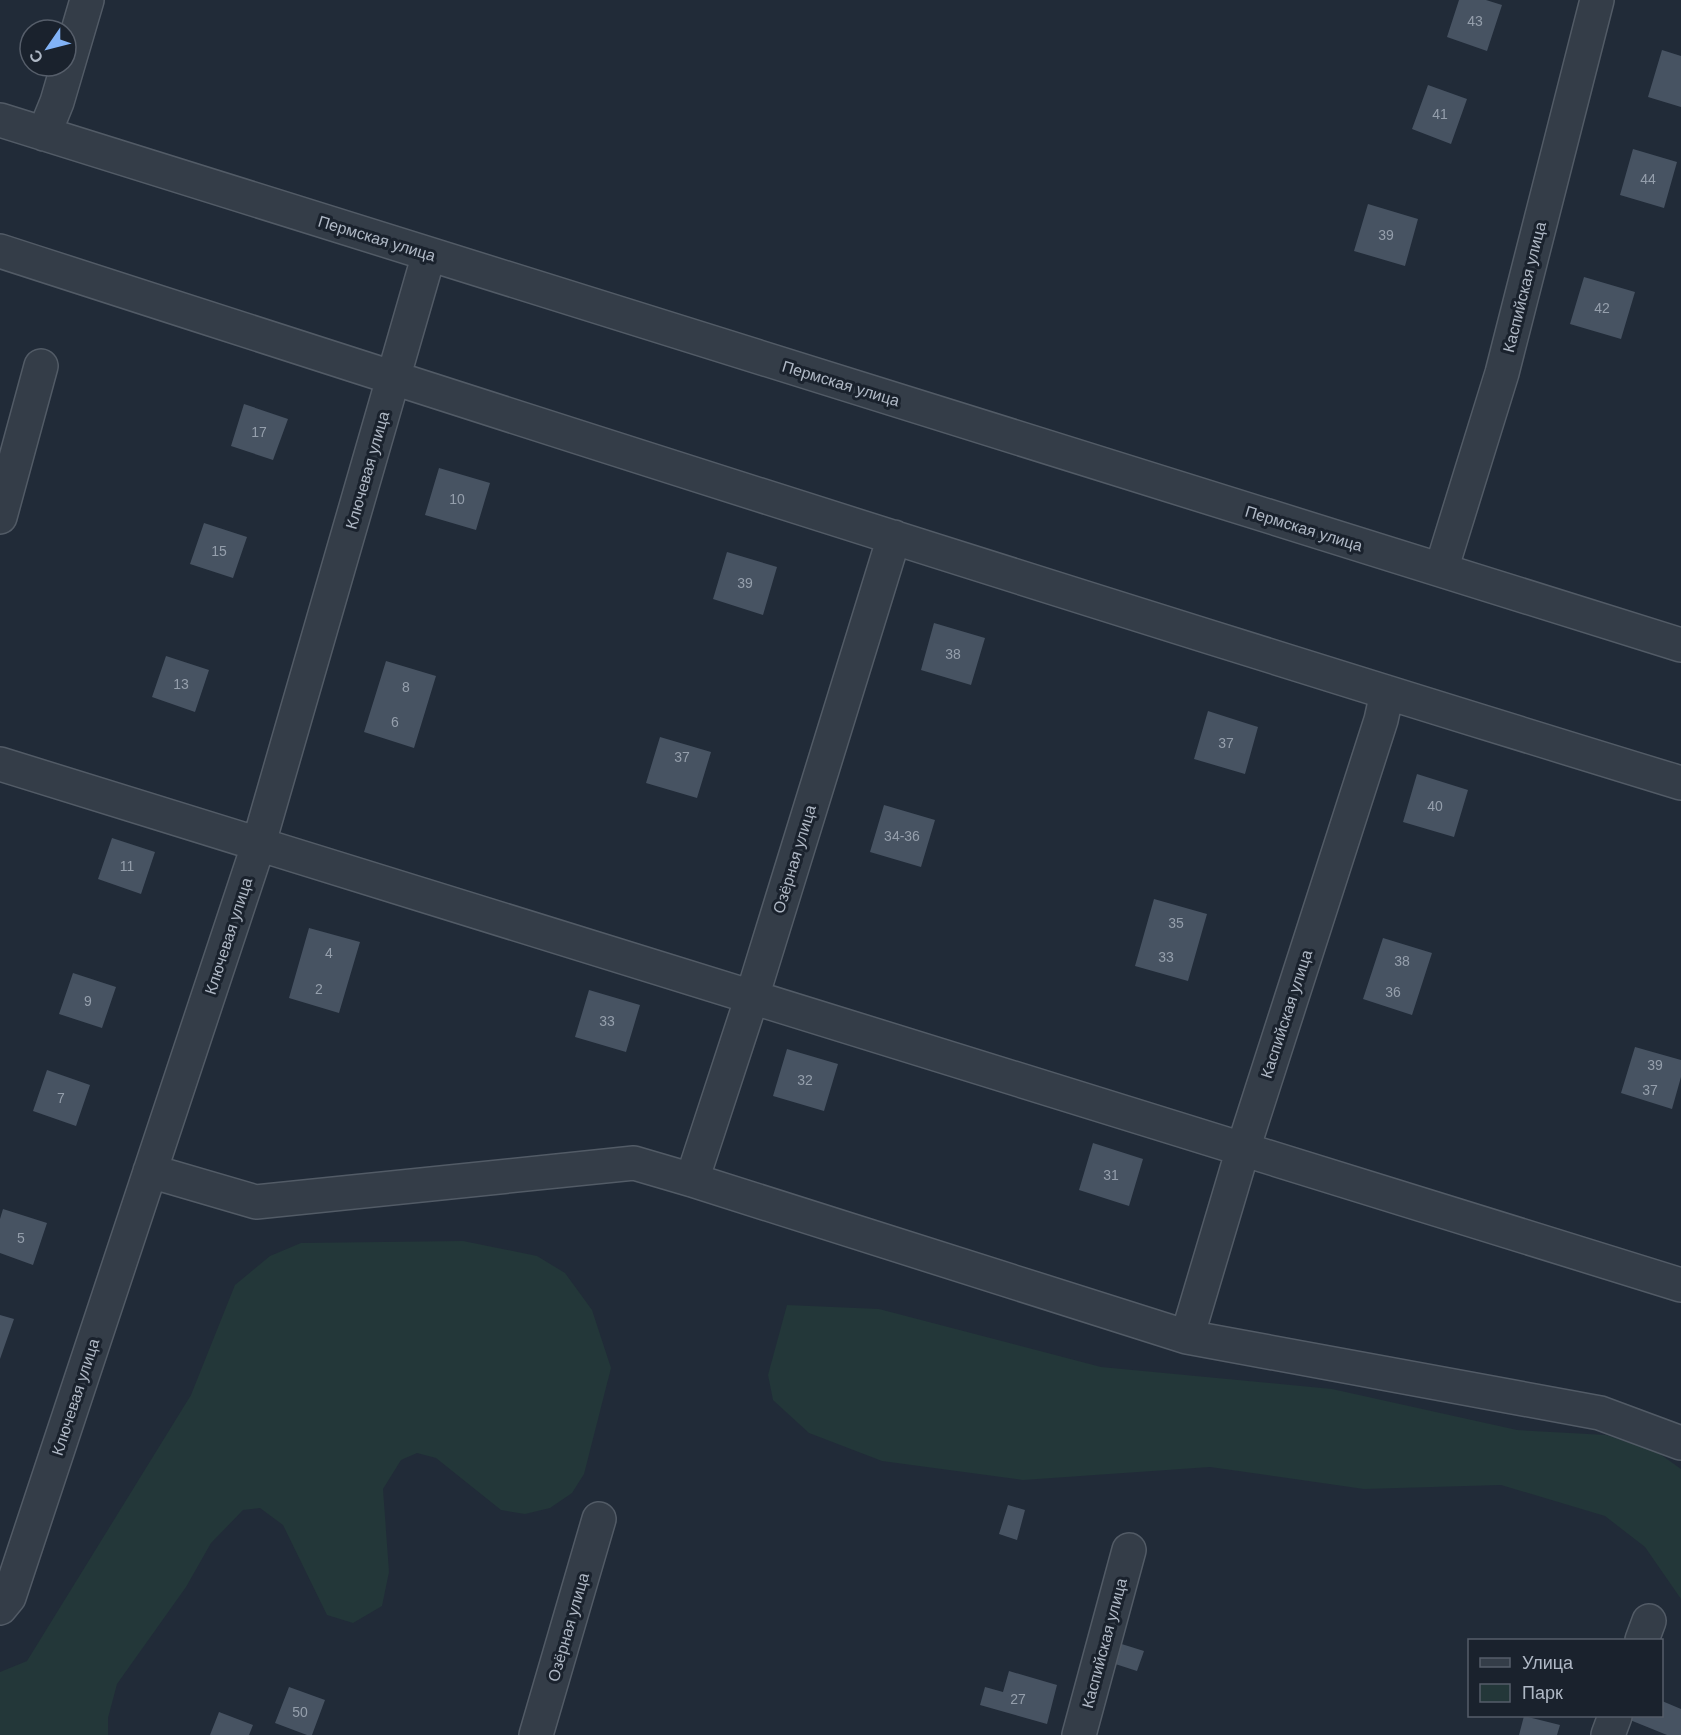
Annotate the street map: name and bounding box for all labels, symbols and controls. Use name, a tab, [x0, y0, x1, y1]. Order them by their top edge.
house number: 43	[1467, 13, 1483, 29]
north arrow	[18, 18, 78, 78]
text: С	[26, 46, 46, 66]
house number: 41	[1432, 106, 1448, 122]
house number: 44	[1640, 171, 1656, 187]
street label: Пермская улица	[316, 213, 438, 264]
street label: Каспийская улица	[1500, 220, 1549, 354]
house number: 39	[1378, 227, 1394, 243]
house number: 42	[1594, 300, 1610, 316]
street label: Пермская улица	[780, 358, 902, 409]
street label: Ключевая улица	[343, 409, 392, 531]
house number: 17	[251, 424, 267, 440]
house number: 10	[449, 491, 465, 507]
street label: Пермская улица	[1243, 503, 1365, 554]
house number: 15	[211, 543, 227, 559]
house number: 39	[737, 575, 753, 591]
house number: 38	[945, 646, 961, 662]
house number: 13	[173, 676, 189, 692]
house number: 8	[402, 679, 410, 695]
house number: 6	[391, 714, 399, 730]
house number: 37	[1218, 735, 1234, 751]
house number: 37	[674, 749, 690, 765]
house number: 40	[1427, 798, 1443, 814]
street label: Озёрная улица	[770, 803, 819, 915]
house number: 34-36	[884, 828, 920, 844]
house number: 11	[120, 858, 134, 874]
street label: Ключевая улица	[202, 875, 255, 997]
house number: 35	[1168, 915, 1184, 931]
house number: 4	[325, 945, 333, 961]
street label: Каспийская улица	[1258, 948, 1315, 1081]
house number: 33	[1158, 949, 1174, 965]
house number: 38	[1394, 953, 1410, 969]
house number: 2	[315, 981, 323, 997]
house number: 36	[1385, 984, 1401, 1000]
house number: 9	[84, 993, 92, 1009]
house number: 33	[599, 1013, 615, 1029]
house number: 39	[1647, 1057, 1663, 1073]
house number: 32	[797, 1072, 813, 1088]
house number: 37	[1642, 1082, 1658, 1098]
house number: 7	[57, 1090, 65, 1106]
house number: 31	[1103, 1167, 1119, 1183]
house number: 5	[17, 1230, 25, 1246]
street label: Ключевая улица	[49, 1336, 102, 1458]
street label: Озёрная улица	[545, 1571, 592, 1684]
street label: Каспийская улица	[1079, 1576, 1130, 1710]
legend	[1468, 1639, 1663, 1717]
text: Улица	[1522, 1653, 1574, 1673]
text: Парк	[1522, 1683, 1563, 1703]
house number: 27	[1010, 1691, 1026, 1707]
house number: 50	[292, 1704, 308, 1720]

